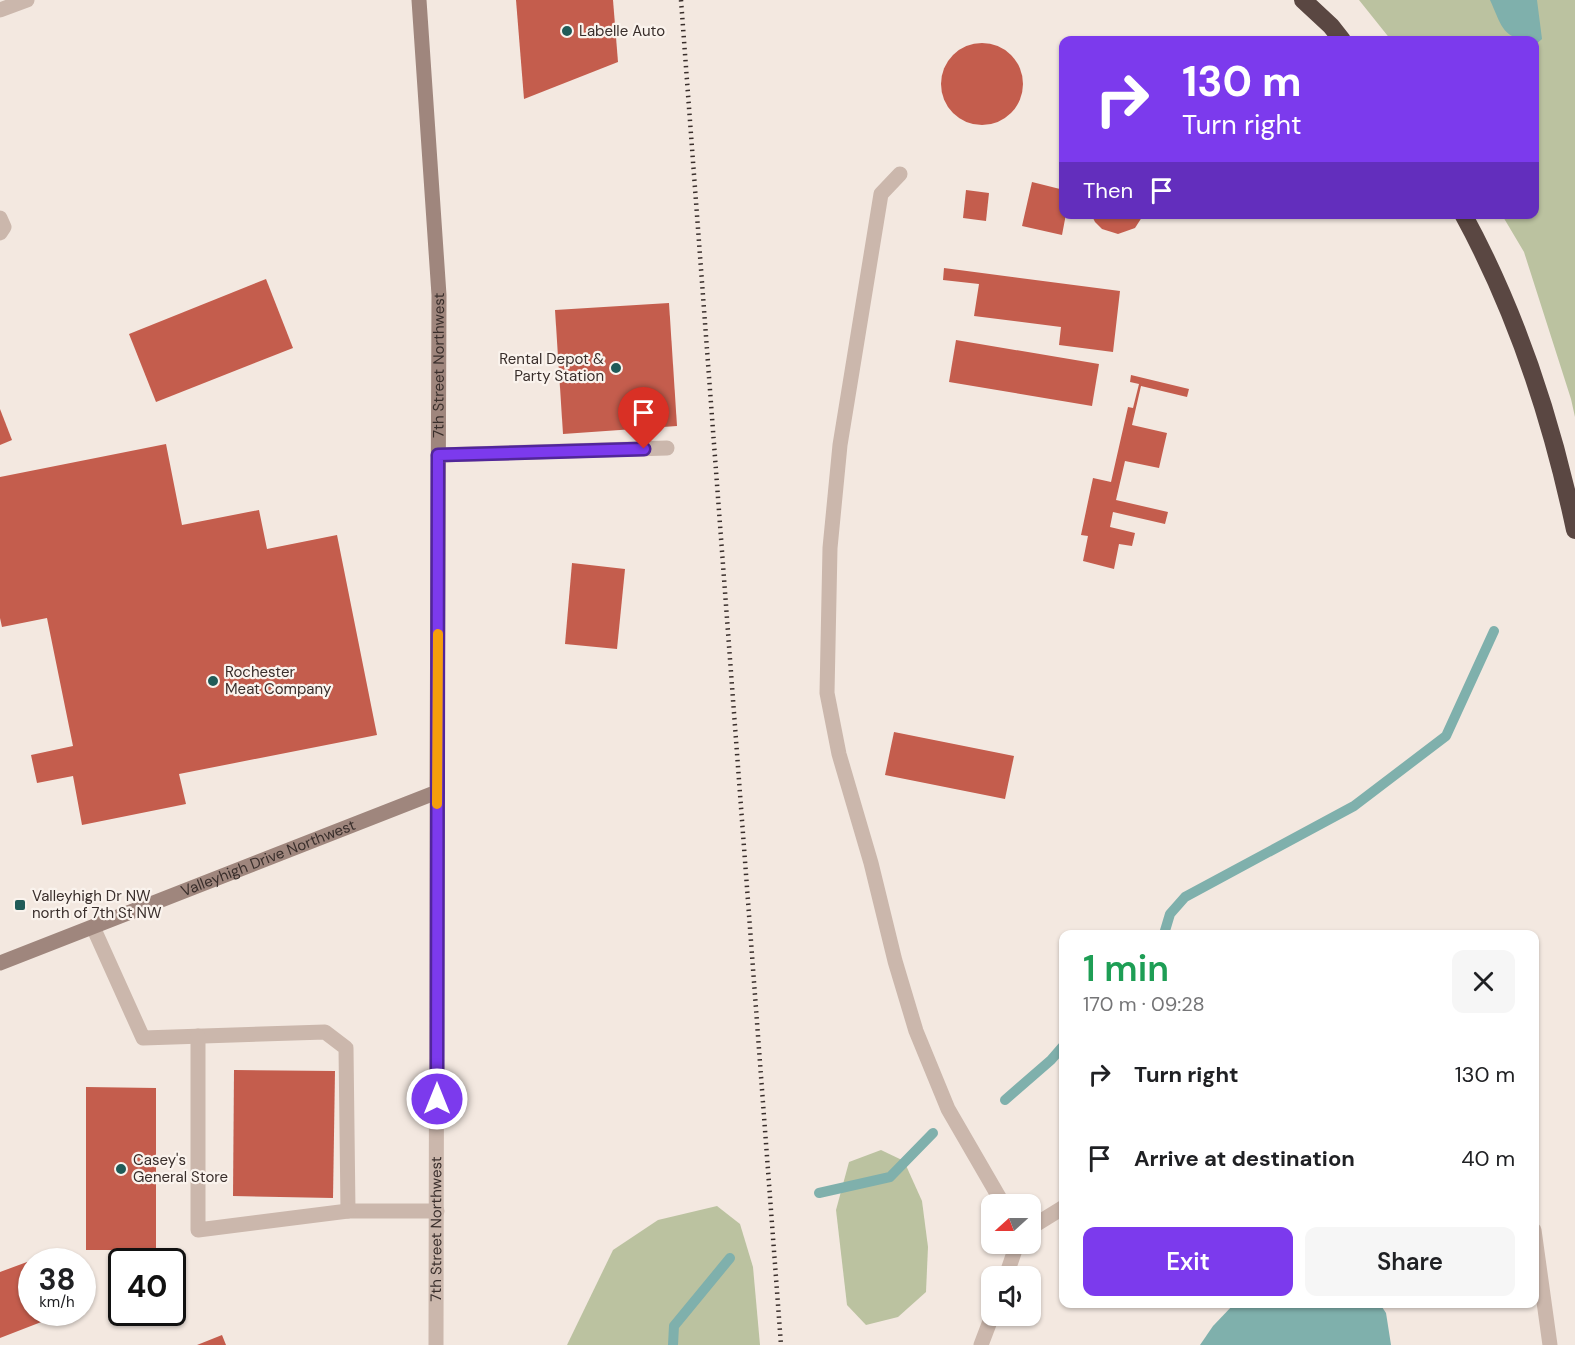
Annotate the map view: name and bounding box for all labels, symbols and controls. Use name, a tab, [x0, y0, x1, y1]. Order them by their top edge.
place label: Labelle Auto	[579, 21, 665, 41]
marker: Labelle Auto	[560, 24, 574, 38]
text: 130 m	[1182, 54, 1302, 109]
icon: right	[1083, 60, 1161, 138]
text: Turn right	[1182, 107, 1302, 142]
icon: arrive	[1145, 174, 1178, 207]
text: Then	[1083, 176, 1133, 205]
street label: 7th Street Northwest	[428, 292, 449, 438]
place label: Rental Depot & Party Station	[499, 349, 604, 386]
marker: Rental Depot & Party Station	[609, 361, 623, 375]
pin	[618, 387, 669, 449]
icon: arrive	[627, 396, 660, 429]
place label: Rochester Meat Company	[225, 662, 332, 699]
marker: Rochester Meat Company	[206, 674, 220, 688]
street label: Valleyhigh Drive Northwest	[178, 815, 358, 901]
place label: Valleyhigh Dr NW north of 7th St NW	[32, 886, 162, 923]
marker: Valleyhigh Dr NW north of 7th St NW	[13, 898, 27, 912]
text: 1 min	[1083, 945, 1169, 992]
button: close	[1452, 950, 1515, 1013]
text: 170 m · 09:28	[1083, 991, 1205, 1017]
icon: right	[1083, 1058, 1116, 1091]
text: Turn right	[1134, 1060, 1239, 1089]
text: 130 m	[1455, 1060, 1515, 1089]
position arrow	[405, 1067, 469, 1131]
icon: arrive	[1083, 1142, 1116, 1175]
text: Arrive at destination	[1134, 1144, 1355, 1173]
text: 40 m	[1461, 1144, 1515, 1173]
place label: Casey's General Store	[133, 1150, 228, 1187]
street label: 7th Street Northwest	[426, 1156, 446, 1302]
marker: Casey's General Store	[114, 1162, 128, 1176]
north arrow	[981, 1194, 1041, 1254]
map controls	[981, 1194, 1041, 1326]
button: Exit	[1083, 1227, 1293, 1296]
button: Share	[1305, 1227, 1515, 1296]
speed limit sign: 40	[108, 1248, 186, 1326]
text: 38	[38, 1260, 76, 1299]
button: sound	[981, 1266, 1041, 1326]
text: km/h	[39, 1292, 75, 1312]

